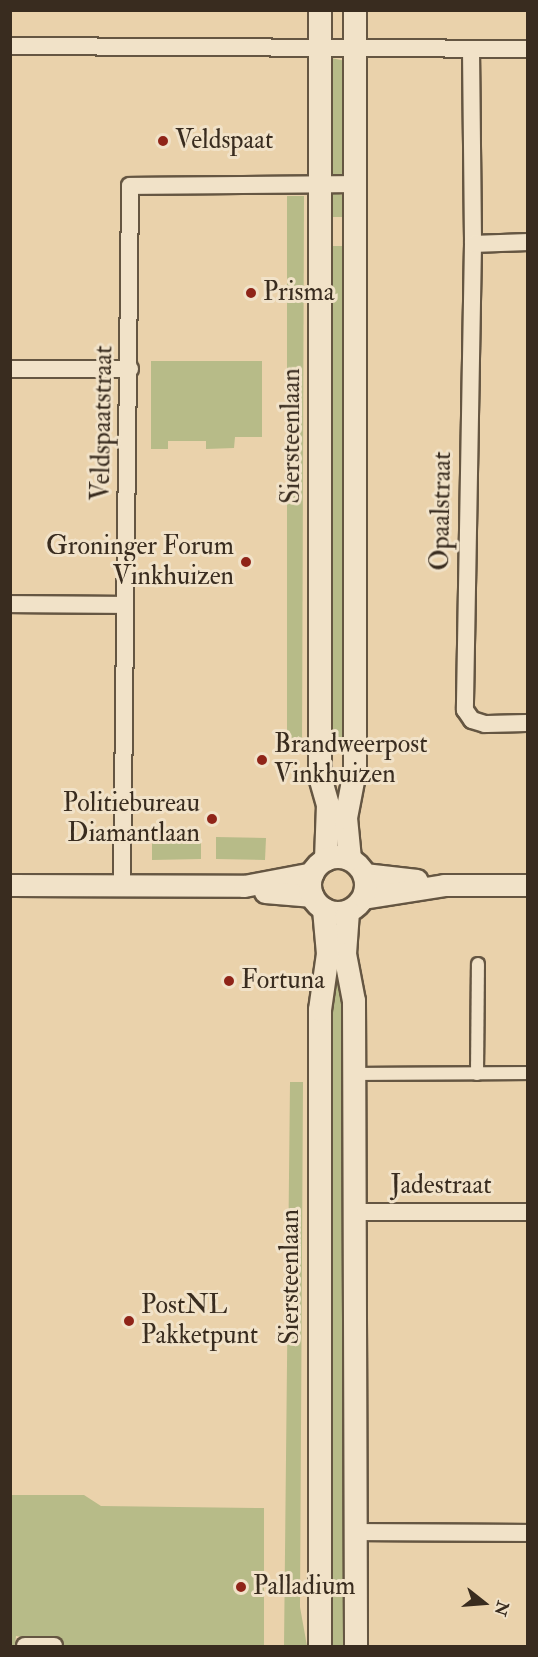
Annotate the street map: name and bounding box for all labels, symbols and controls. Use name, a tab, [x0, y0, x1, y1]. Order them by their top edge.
place label: Veldspaat	[175, 125, 273, 157]
marker: Veldspaat	[156, 134, 170, 148]
place label: Prisma	[263, 277, 334, 309]
marker: Prisma	[244, 286, 258, 300]
street label: Veldspaatstraat	[86, 345, 120, 501]
street label: Siersteenlaan	[276, 368, 308, 504]
street label: Opaalstraat	[425, 451, 459, 571]
place label: Groninger Forum Vinkhuizen	[46, 531, 234, 592]
marker: Groninger Forum Vinkhuizen	[239, 555, 253, 569]
place label: Brandweerpost Vinkhuizen	[274, 729, 428, 790]
marker: Brandweerpost Vinkhuizen	[255, 753, 269, 767]
place label: Politiebureau Diamantlaan	[63, 788, 200, 850]
marker: Politiebureau Diamantlaan	[205, 812, 219, 826]
place label: Fortuna	[241, 965, 325, 997]
marker: Fortuna	[222, 974, 236, 988]
street label: Jadestraat	[390, 1170, 492, 1202]
street label: Siersteenlaan	[275, 1209, 307, 1345]
place label: PostNL Pakketpunt	[141, 1290, 258, 1352]
marker: PostNL Pakketpunt	[122, 1314, 136, 1328]
place label: Palladium	[253, 1571, 356, 1603]
north arrow	[454, 1573, 514, 1633]
marker: Palladium	[234, 1580, 248, 1594]
text: N	[490, 1598, 513, 1618]

